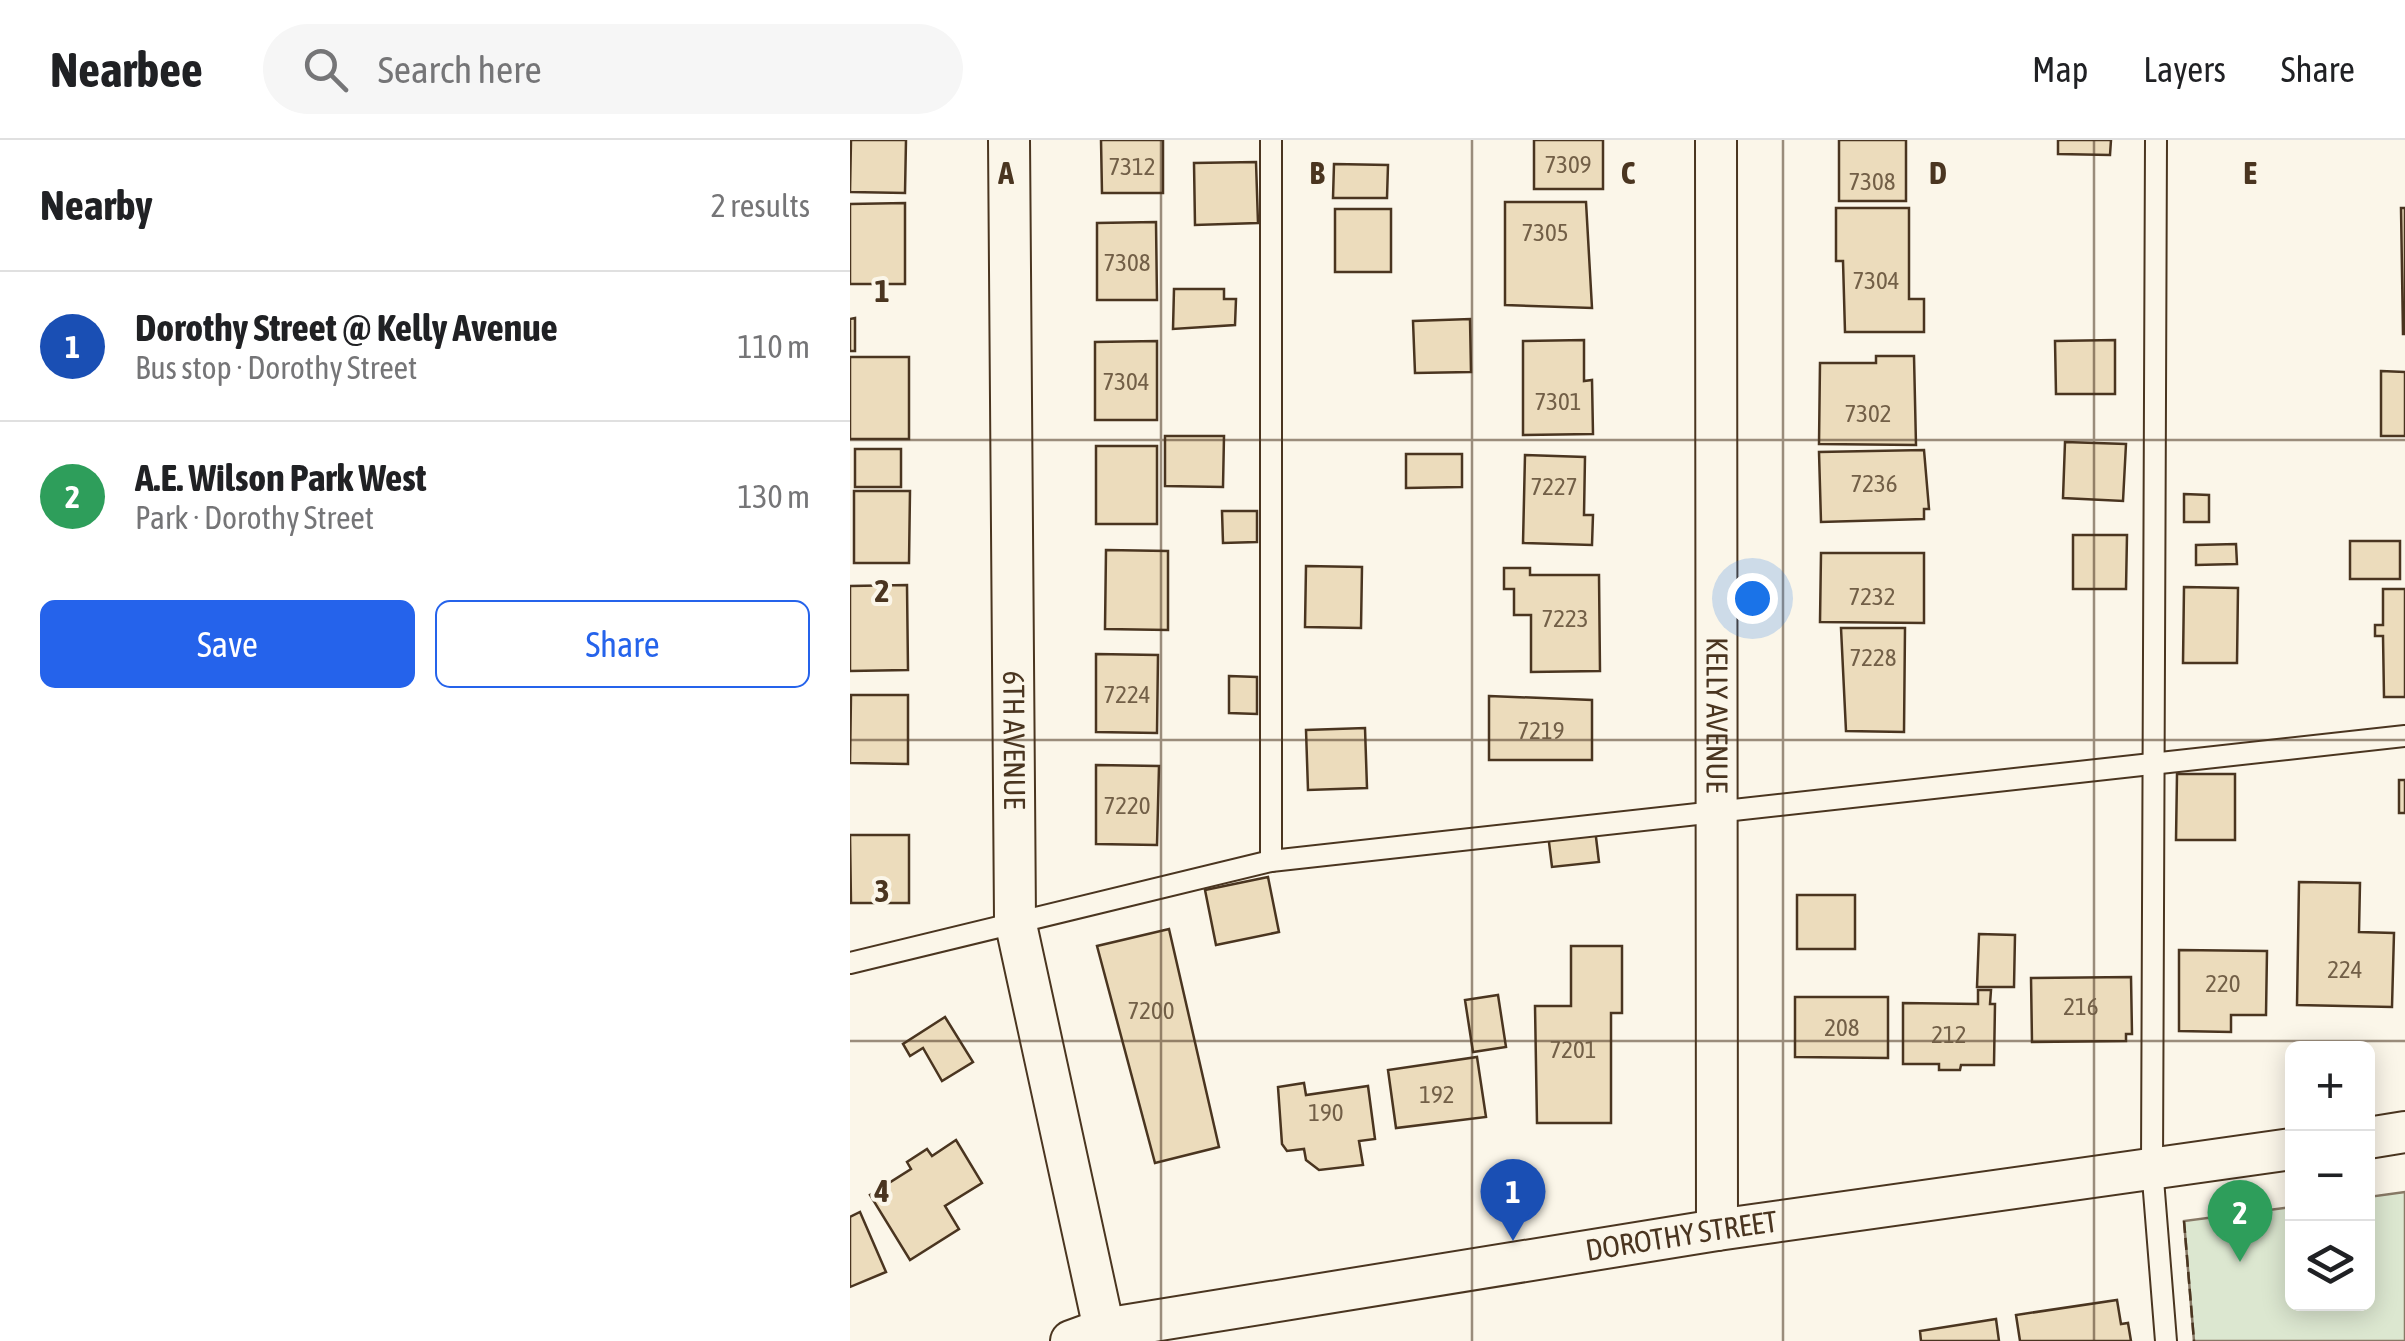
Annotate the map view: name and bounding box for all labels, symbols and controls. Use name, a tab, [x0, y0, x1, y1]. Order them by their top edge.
search box	[263, 24, 963, 114]
text: Nearbee	[50, 42, 203, 97]
icon: search	[298, 42, 353, 97]
text: Search here	[378, 48, 542, 91]
text: Map	[2032, 49, 2088, 89]
text: Layers	[2143, 49, 2226, 89]
text: Share	[2281, 49, 2355, 89]
house number: 7309	[1544, 150, 1592, 178]
house number: 7312	[1108, 152, 1156, 180]
text: A	[997, 154, 1014, 191]
text: B	[1309, 154, 1325, 191]
text: C	[1621, 154, 1636, 191]
text: D	[1929, 154, 1947, 191]
text: E	[2243, 154, 2257, 191]
house number: 7308	[1848, 167, 1896, 195]
text: Nearby	[40, 181, 153, 229]
text: 2 results	[711, 187, 810, 224]
house number: 7305	[1521, 218, 1569, 246]
house number: 7308	[1103, 248, 1151, 276]
house number: 7304	[1852, 266, 1900, 294]
text: 1	[874, 272, 890, 309]
text: Dorothy Street @ Kelly Avenue	[135, 306, 558, 349]
text: 1	[65, 328, 80, 365]
text: 110 m	[737, 328, 810, 365]
text: Bus stop · Dorothy Street	[135, 349, 417, 386]
house number: 7304	[1102, 367, 1150, 395]
house number: 7301	[1534, 387, 1582, 415]
house number: 7302	[1844, 399, 1892, 427]
text: A.E. Wilson Park West	[135, 456, 427, 499]
house number: 7236	[1850, 469, 1898, 497]
house number: 7227	[1530, 472, 1578, 500]
text: 2	[65, 478, 80, 515]
text: 130 m	[737, 478, 810, 515]
text: Park · Dorothy Street	[135, 499, 374, 536]
text: 2	[874, 572, 890, 609]
your location	[1727, 573, 1778, 624]
house number: 7232	[1848, 582, 1896, 610]
button: Save	[40, 600, 415, 688]
button: Share	[435, 600, 810, 688]
house number: 7223	[1541, 604, 1589, 632]
street label: KELLY AVENUE	[1700, 637, 1735, 793]
house number: 7228	[1849, 643, 1897, 671]
street label: 6TH AVENUE	[997, 671, 1032, 810]
house number: 7224	[1103, 680, 1151, 708]
house number: 7219	[1517, 716, 1565, 744]
house number: 7220	[1103, 791, 1151, 819]
text: 3	[874, 872, 890, 909]
house number: 224	[2327, 955, 2363, 983]
house number: 220	[2205, 969, 2241, 997]
house number: 216	[2063, 992, 2099, 1020]
house number: 7200	[1127, 996, 1175, 1024]
house number: 208	[1824, 1013, 1860, 1041]
house number: 212	[1931, 1020, 1967, 1048]
house number: 7201	[1549, 1035, 1597, 1063]
map controls	[2285, 1041, 2375, 1311]
button: +	[2285, 1041, 2375, 1131]
house number: 192	[1419, 1080, 1455, 1108]
house number: 190	[1308, 1098, 1344, 1126]
button: −	[2285, 1131, 2375, 1221]
pin: 1	[1480, 1158, 1546, 1241]
text: 4	[873, 1172, 890, 1209]
pin: 2	[2208, 1180, 2272, 1262]
street label: DOROTHY STREET	[1583, 1204, 1779, 1267]
button: layers	[2285, 1221, 2375, 1311]

